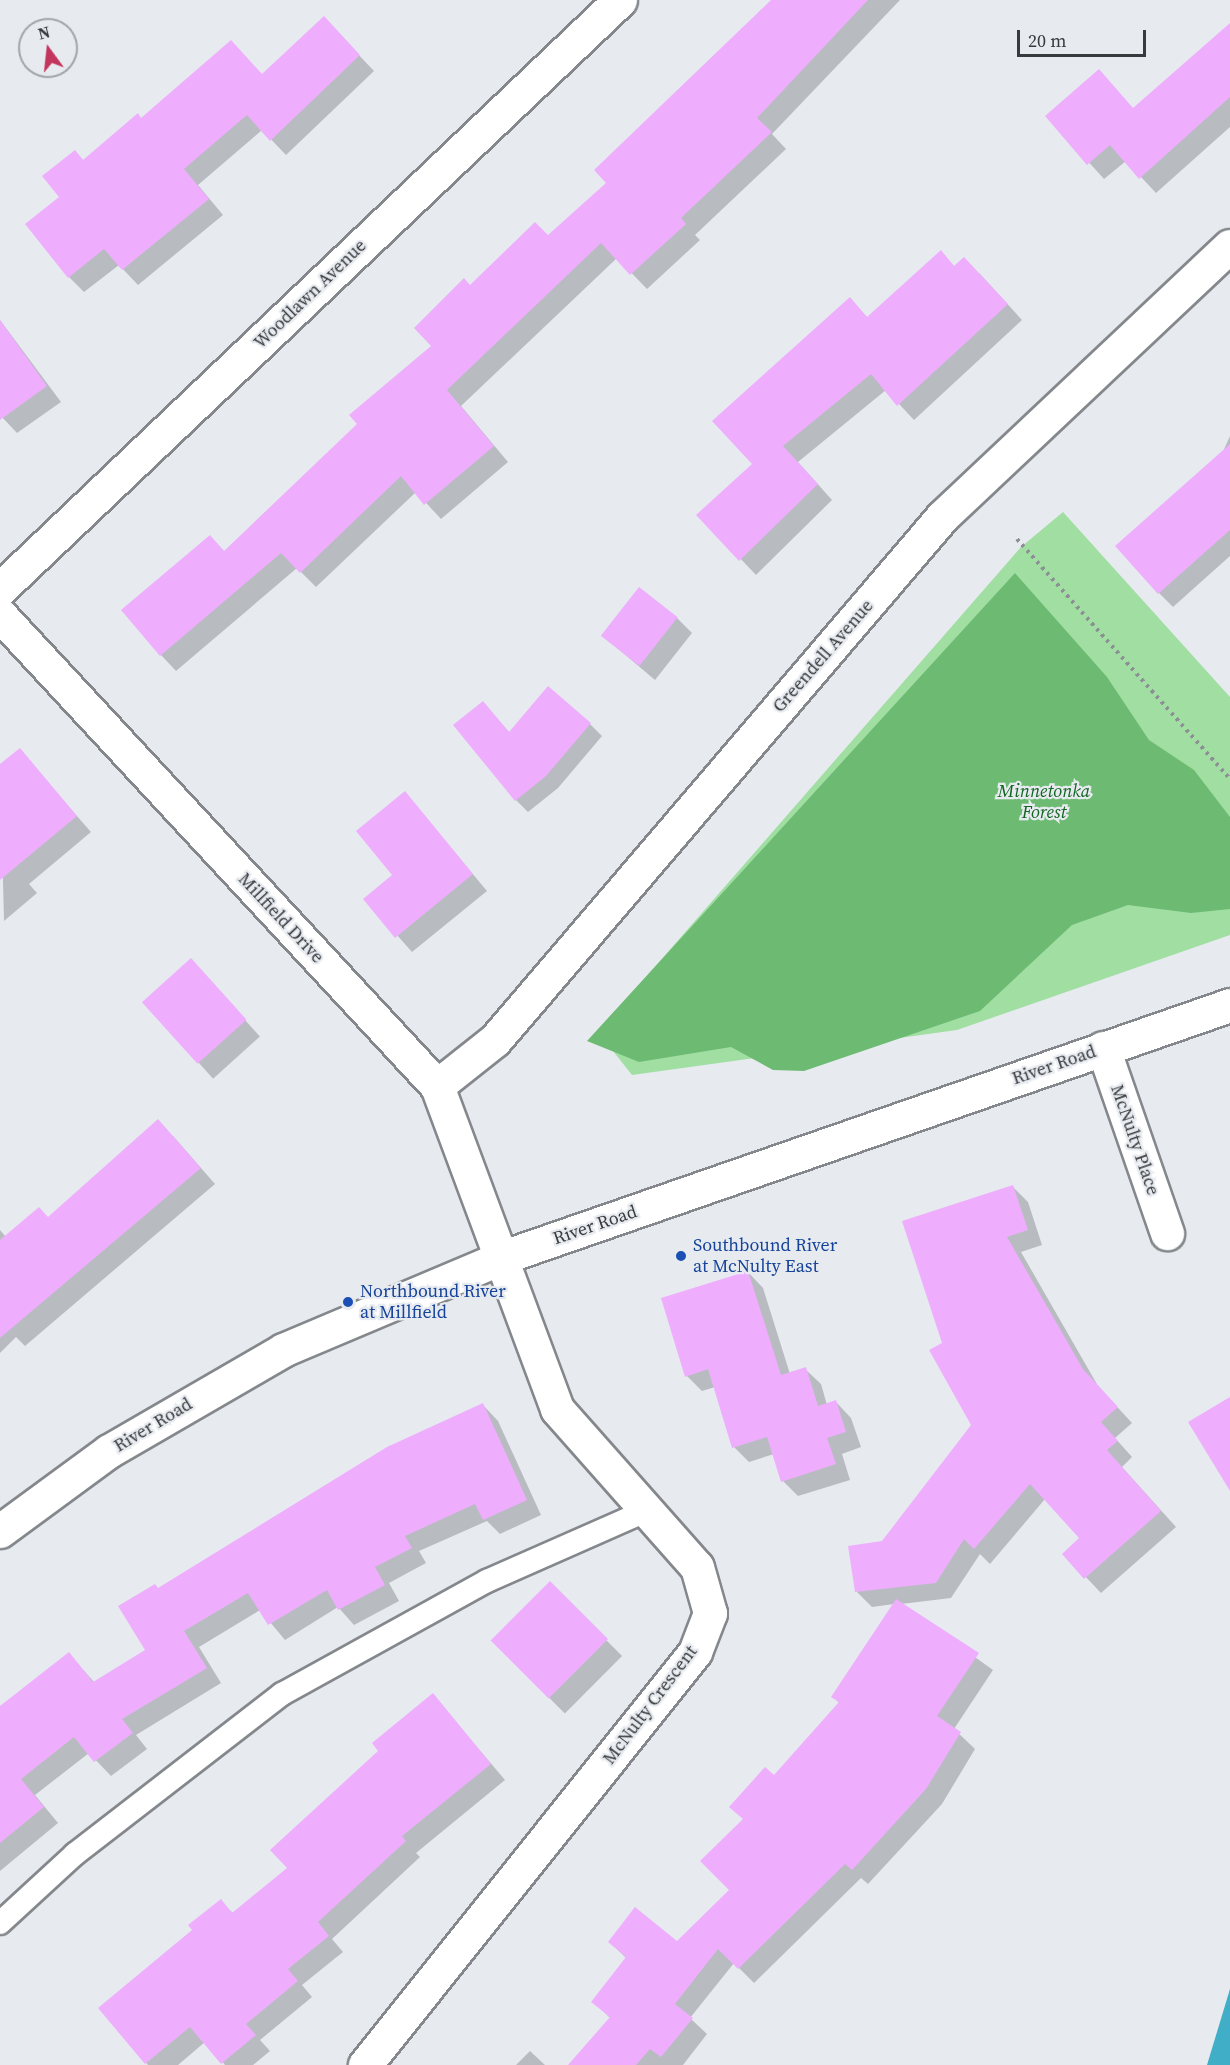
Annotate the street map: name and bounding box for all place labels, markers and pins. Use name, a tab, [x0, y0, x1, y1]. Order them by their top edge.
place label: Southbound River at McNulty East	[693, 1235, 837, 1278]
marker: Southbound River at McNulty East	[674, 1249, 688, 1263]
place label: Northbound River at Millfield	[360, 1281, 506, 1324]
marker: Northbound River at Millfield	[341, 1295, 355, 1309]

